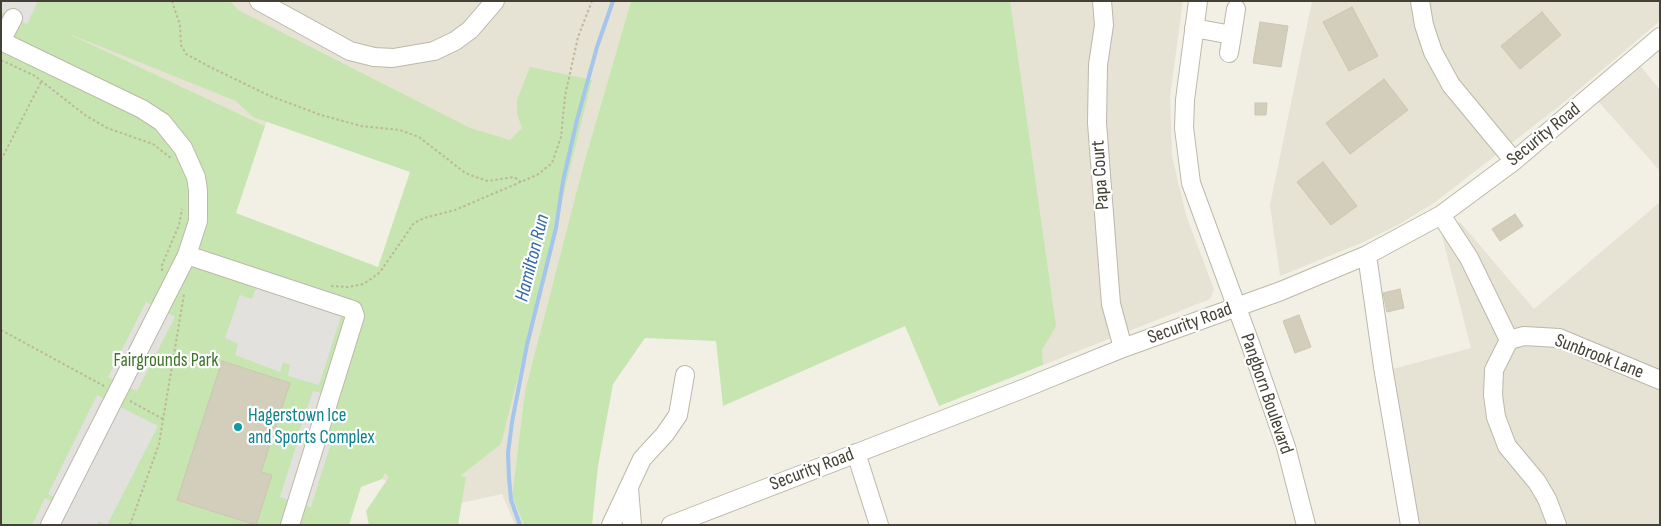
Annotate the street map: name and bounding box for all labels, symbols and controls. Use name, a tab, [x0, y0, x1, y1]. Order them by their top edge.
street label: Security Road	[1503, 98, 1585, 172]
street label: Papa Court	[1087, 139, 1115, 211]
water label: Hamilton Run	[511, 212, 555, 304]
street label: Security Road	[1145, 298, 1235, 350]
street label: Sunbrook Lane	[1551, 330, 1647, 384]
street label: Pangborn Boulevard	[1235, 331, 1297, 457]
park label: Fairgrounds Park	[114, 350, 218, 372]
place label: Hagerstown Ice and Sports Complex	[248, 405, 375, 449]
marker: Hagerstown Ice and Sports Complex	[232, 421, 244, 433]
street label: Security Road	[767, 444, 857, 496]

